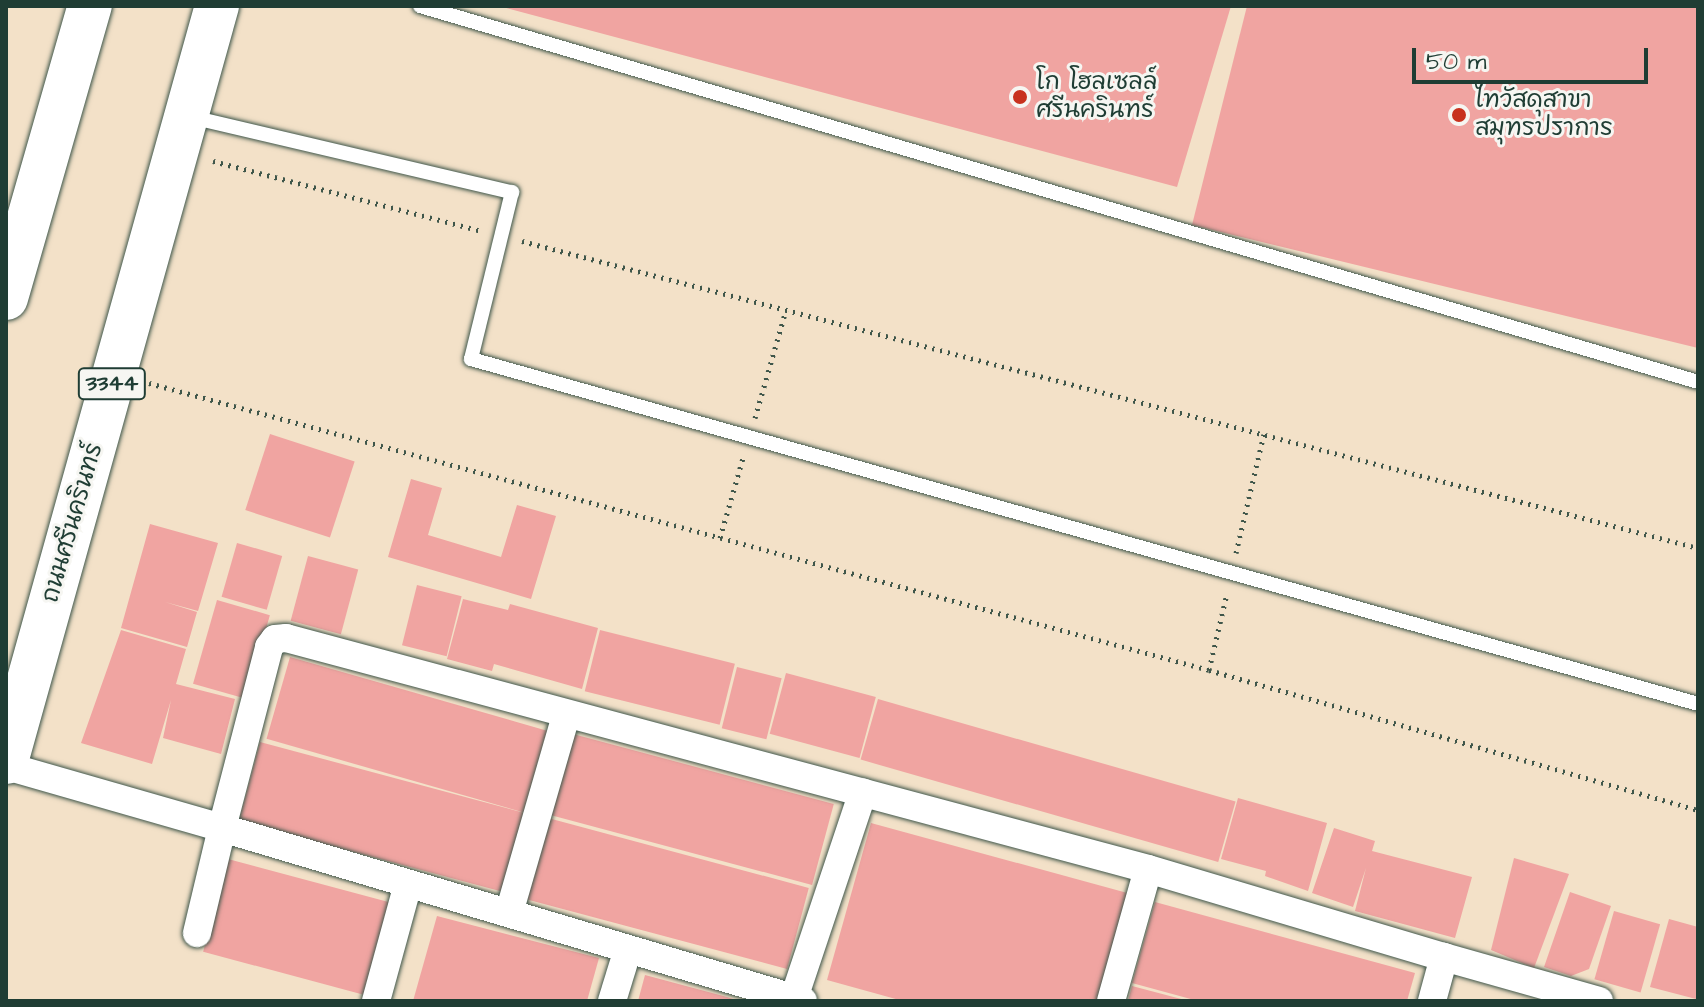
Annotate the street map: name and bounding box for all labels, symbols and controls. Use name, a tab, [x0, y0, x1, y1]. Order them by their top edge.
scale bar	[1416, 32, 1652, 82]
text: 50 m	[1426, 45, 1486, 79]
place label: โก โฮลเซลล์ ศรีนครินทร์	[1036, 69, 1157, 125]
place label: ไทวัสดุสาขา สมุทรปราการ	[1475, 87, 1613, 143]
marker: โก โฮลเซลล์ ศรีนครินทร์	[1011, 88, 1029, 106]
marker: ไทวัสดุสาขา สมุทรปราการ	[1450, 106, 1468, 124]
road number: 3344	[76, 366, 148, 402]
street label: ถนนศรีนครินทร์	[36, 440, 110, 606]

